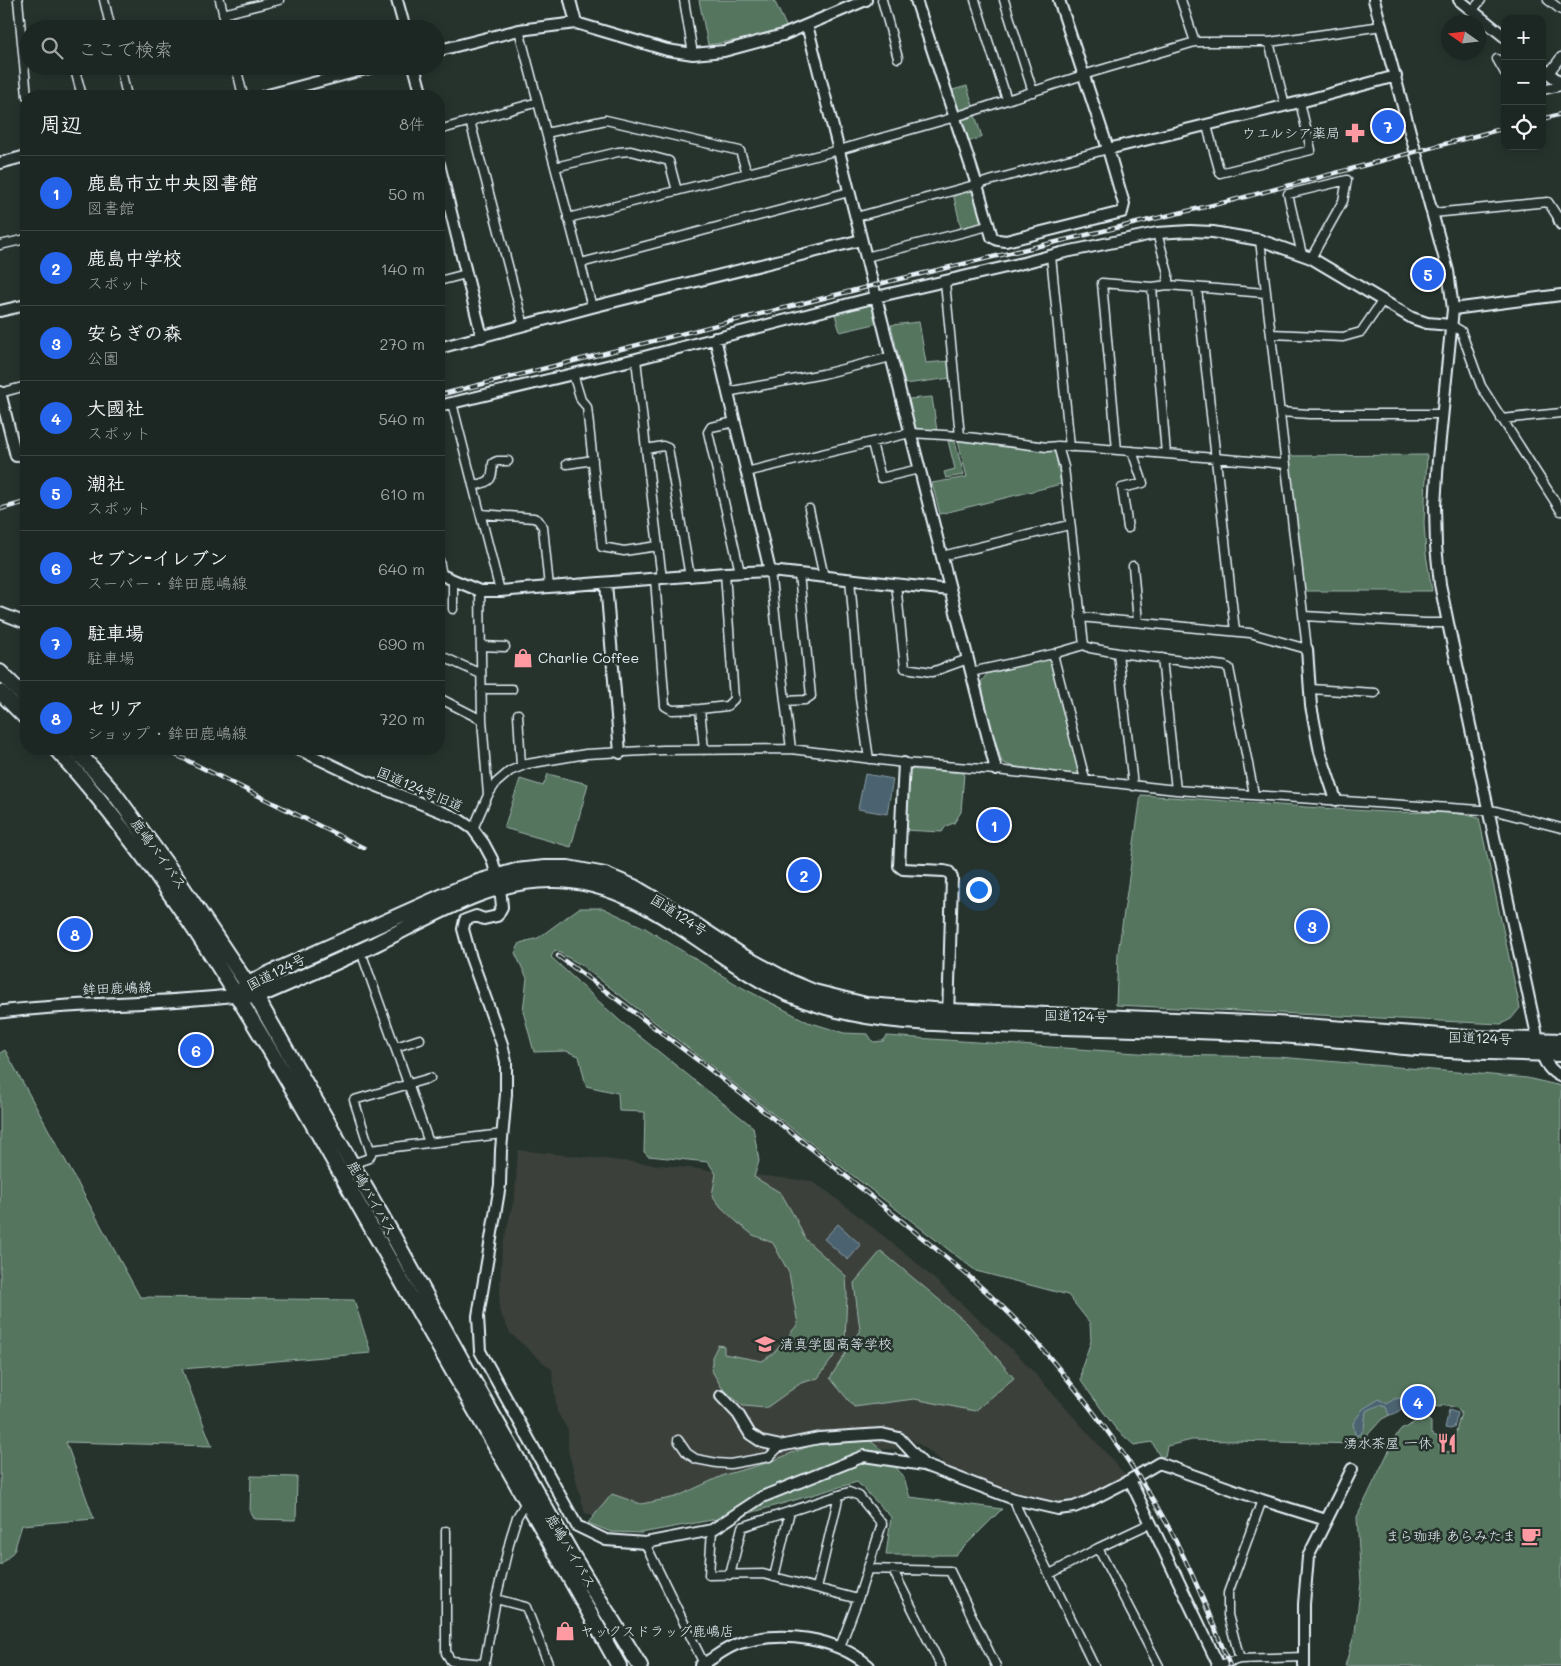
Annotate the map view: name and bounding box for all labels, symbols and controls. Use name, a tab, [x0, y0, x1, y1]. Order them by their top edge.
north arrow	[1441, 15, 1486, 60]
map controls	[1501, 15, 1546, 150]
button: +	[1501, 15, 1546, 60]
search box	[20, 20, 445, 75]
icon: search	[38, 34, 66, 62]
text: ここで検索	[78, 36, 173, 61]
button: −	[1501, 60, 1546, 105]
button: locate	[1501, 105, 1546, 150]
pin: 7	[1372, 107, 1404, 145]
text: 周辺	[40, 110, 82, 137]
text: 8件	[399, 113, 425, 134]
pharmacy icon: ウエルシア薬局	[1344, 122, 1366, 144]
place label: ウエルシア薬局	[1242, 123, 1340, 142]
text: 鹿島市立中央図書館	[87, 170, 258, 195]
text: 1	[52, 183, 60, 204]
text: 50 m	[388, 183, 425, 204]
text: 図書館	[87, 197, 135, 218]
text: 鹿島中学校	[87, 245, 182, 270]
pin: 5	[1412, 255, 1444, 293]
text: 2	[52, 258, 60, 279]
text: 140 m	[381, 258, 425, 279]
text: スポット	[87, 272, 151, 293]
text: 安らぎの森	[87, 320, 182, 345]
text: 3	[51, 333, 61, 354]
text: 270 m	[379, 333, 425, 354]
text: 公園	[87, 347, 119, 368]
text: 大國社	[87, 395, 144, 420]
text: 4	[51, 408, 61, 429]
text: 540 m	[379, 408, 425, 429]
text: スポット	[87, 422, 151, 443]
text: 潮社	[87, 470, 125, 495]
text: 5	[51, 483, 61, 504]
text: 610 m	[380, 483, 425, 504]
text: スポット	[87, 497, 151, 518]
text: セブン-イレブン	[87, 545, 228, 570]
text: 6	[51, 558, 61, 579]
text: 640 m	[378, 558, 425, 579]
text: スーパー · 鉾田鹿嶋線	[87, 572, 248, 593]
text: 駐車場	[87, 620, 144, 645]
text: 7	[52, 633, 60, 654]
text: 690 m	[378, 633, 425, 654]
text: 駐車場	[87, 647, 135, 668]
shop icon: Charlie Coffee	[512, 647, 534, 669]
place label: Charlie Coffee	[538, 648, 639, 667]
text: セリア	[87, 695, 144, 720]
text: 8	[51, 708, 61, 729]
text: 720 m	[379, 708, 425, 729]
text: ショップ · 鉾田鹿嶋線	[87, 722, 248, 743]
street label: 国道124号旧道	[374, 762, 466, 815]
pin: 1	[978, 806, 1010, 844]
street label: 鹿嶋バイパス	[127, 814, 192, 893]
pin: 2	[788, 856, 820, 894]
your location	[966, 877, 992, 903]
street label: 国道124号	[647, 889, 711, 940]
pin: 3	[1296, 907, 1328, 945]
pin: 8	[59, 915, 91, 953]
street label: 国道124号	[243, 948, 309, 995]
street label: 鉾田鹿嶋線	[82, 977, 152, 998]
street label: 国道124号	[1044, 1005, 1108, 1026]
street label: 国道124号	[1448, 1027, 1512, 1048]
pin: 6	[180, 1031, 212, 1069]
street label: 鹿嶋バイパス	[343, 1157, 402, 1239]
school or university icon: 清真学園高等学校	[754, 1333, 776, 1355]
place label: 清真学園高等学校	[780, 1334, 892, 1353]
pin: 4	[1402, 1383, 1434, 1421]
restaurant icon: 湧水茶屋 一休	[1436, 1432, 1458, 1454]
place label: 湧水茶屋 一休	[1344, 1433, 1432, 1452]
street label: 鹿嶋バイパス	[542, 1510, 601, 1592]
cafe icon: まら珈琲 あらみたま	[1520, 1525, 1542, 1547]
place label: まら珈琲 あらみたま	[1386, 1526, 1516, 1545]
shop icon: ヤックスドラッグ鹿嶋店	[554, 1620, 576, 1642]
place label: ヤックスドラッグ鹿嶋店	[580, 1621, 734, 1640]

